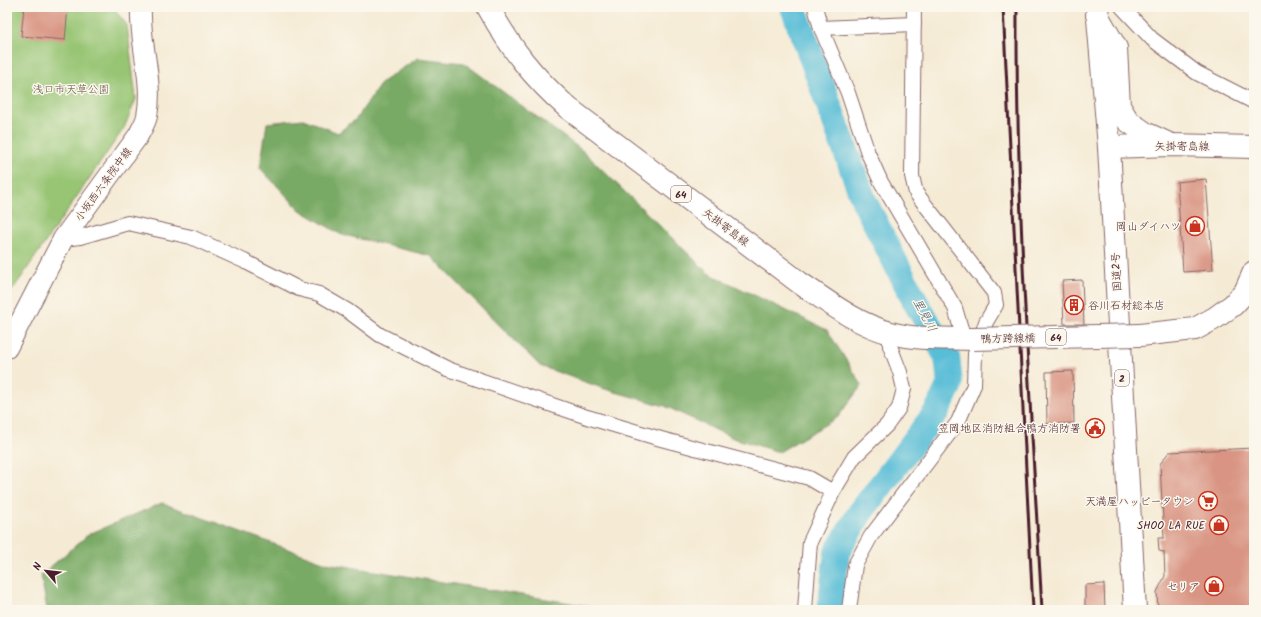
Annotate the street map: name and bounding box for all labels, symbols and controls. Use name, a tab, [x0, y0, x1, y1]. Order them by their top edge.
park label: 浅口市天草公園	[33, 81, 110, 99]
street label: 矢掛寄島線	[1155, 138, 1210, 156]
street label: 小坂西六条院中線	[71, 144, 137, 225]
road number: 64	[671, 186, 691, 202]
street label: 矢掛寄島線	[698, 204, 753, 252]
shop icon: 岡山ダイハツ	[1184, 215, 1206, 237]
place label: 岡山ダイハツ	[1116, 218, 1181, 236]
street label: 国道2号	[1107, 252, 1127, 292]
building icon: 谷川石材総本店	[1063, 294, 1085, 316]
water label: 里見川	[908, 295, 941, 336]
place label: 谷川石材総本店	[1088, 297, 1165, 315]
road number: 64	[1046, 329, 1066, 345]
street label: 鴨方跨線橋	[980, 330, 1036, 348]
road number: 2	[1115, 370, 1129, 386]
public building icon: 笠岡地区消防組合鴨方消防署	[1084, 417, 1106, 439]
place label: 笠岡地区消防組合鴨方消防署	[938, 420, 1081, 438]
supermarket icon: 天満屋ハッピータウン	[1197, 490, 1219, 512]
place label: 天満屋ハッピータウン	[1085, 493, 1194, 511]
shop icon: SHOO LA RUE	[1208, 514, 1230, 536]
place label: SHOO LA RUE	[1137, 517, 1206, 535]
north arrow	[26, 551, 66, 591]
text: N	[28, 559, 48, 574]
shop icon: セリア	[1203, 575, 1225, 597]
place label: セリア	[1167, 578, 1200, 596]

